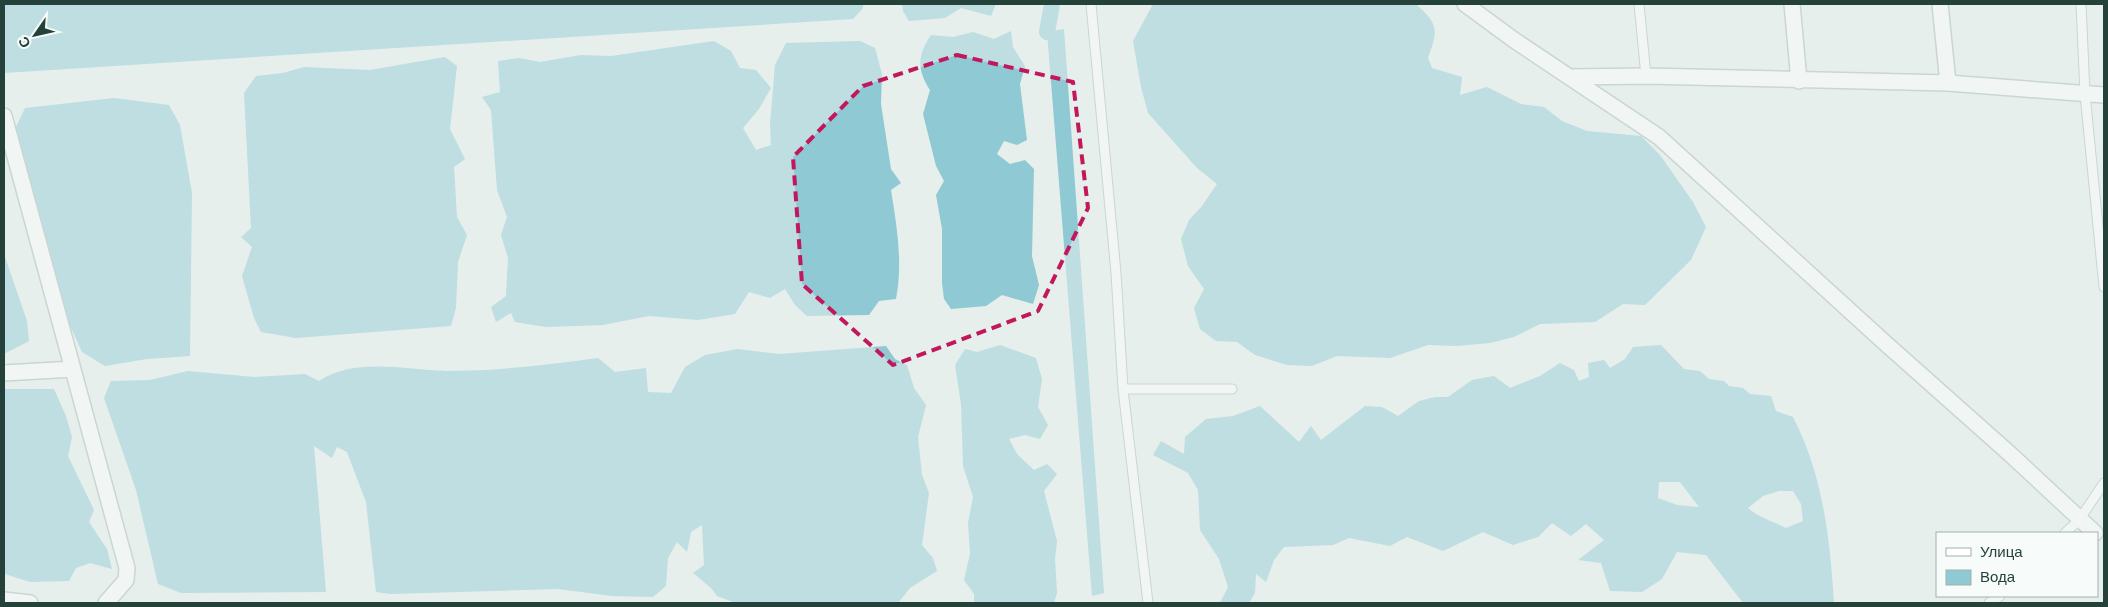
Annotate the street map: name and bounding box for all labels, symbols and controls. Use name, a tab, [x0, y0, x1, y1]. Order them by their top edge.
north arrow	[10, 10, 60, 60]
text: С	[14, 34, 34, 51]
legend	[1936, 532, 2098, 597]
text: Улица	[1980, 542, 2023, 560]
text: Вода	[1980, 567, 2016, 585]

